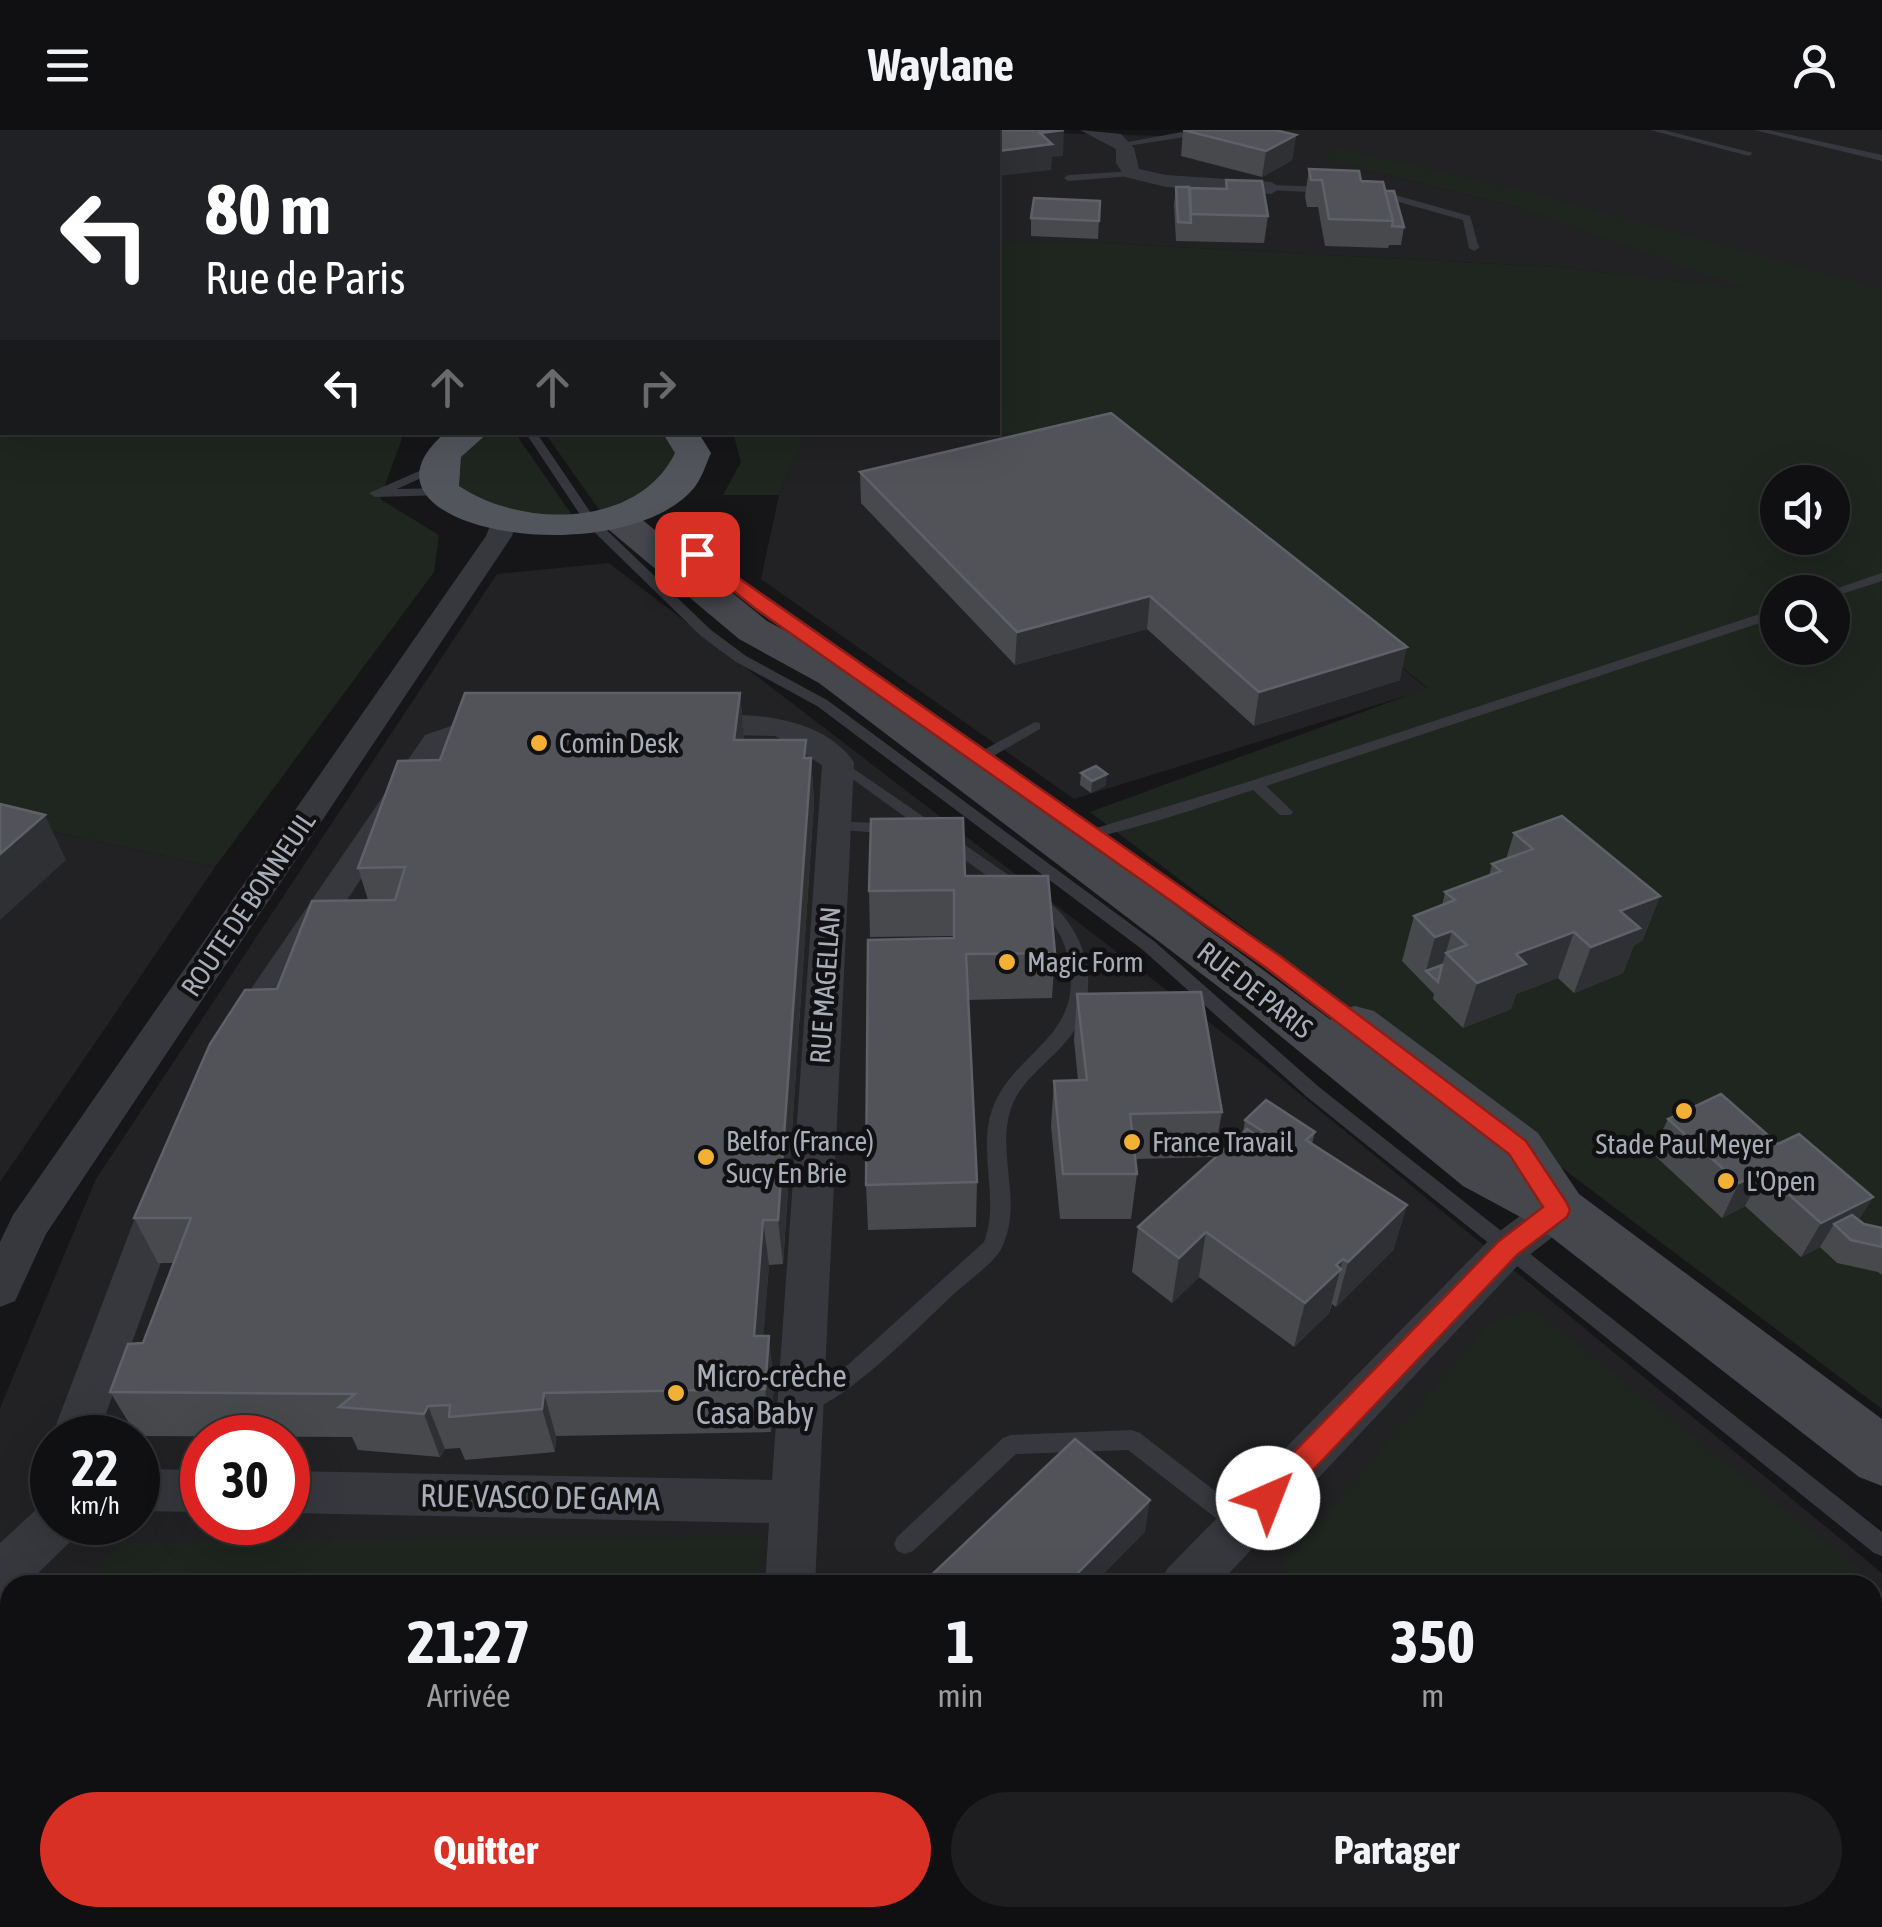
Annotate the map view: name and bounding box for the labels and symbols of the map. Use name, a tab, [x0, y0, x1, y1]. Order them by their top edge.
pin	[655, 512, 740, 597]
place label: Comin Desk	[559, 727, 679, 759]
marker: Comin Desk	[528, 732, 550, 754]
street label: ROUTE DE BONNEUIL	[175, 806, 322, 1002]
street label: RUE MAGELLAN	[804, 905, 846, 1065]
street label: RUE DE PARIS	[1191, 935, 1319, 1045]
place label: Magic Form	[1027, 946, 1144, 978]
marker: Magic Form	[996, 951, 1018, 973]
marker: Stade Paul Meyer	[1673, 1100, 1695, 1122]
place label: Belfor (France) Sucy En Brie	[726, 1125, 874, 1189]
place label: France Travail	[1152, 1126, 1294, 1158]
place label: Stade Paul Meyer	[1595, 1128, 1773, 1160]
marker: France Travail	[1121, 1131, 1143, 1153]
marker: Belfor (France) Sucy En Brie	[695, 1146, 717, 1168]
place label: L'Open	[1746, 1165, 1816, 1197]
marker: L'Open	[1715, 1170, 1737, 1192]
place label: Micro-crèche Casa Baby	[696, 1357, 847, 1431]
marker: Micro-crèche Casa Baby	[665, 1382, 687, 1404]
speed limit sign: 30	[180, 1415, 310, 1545]
position arrow	[1216, 1446, 1320, 1550]
street label: RUE VASCO DE GAMA	[420, 1476, 660, 1518]

